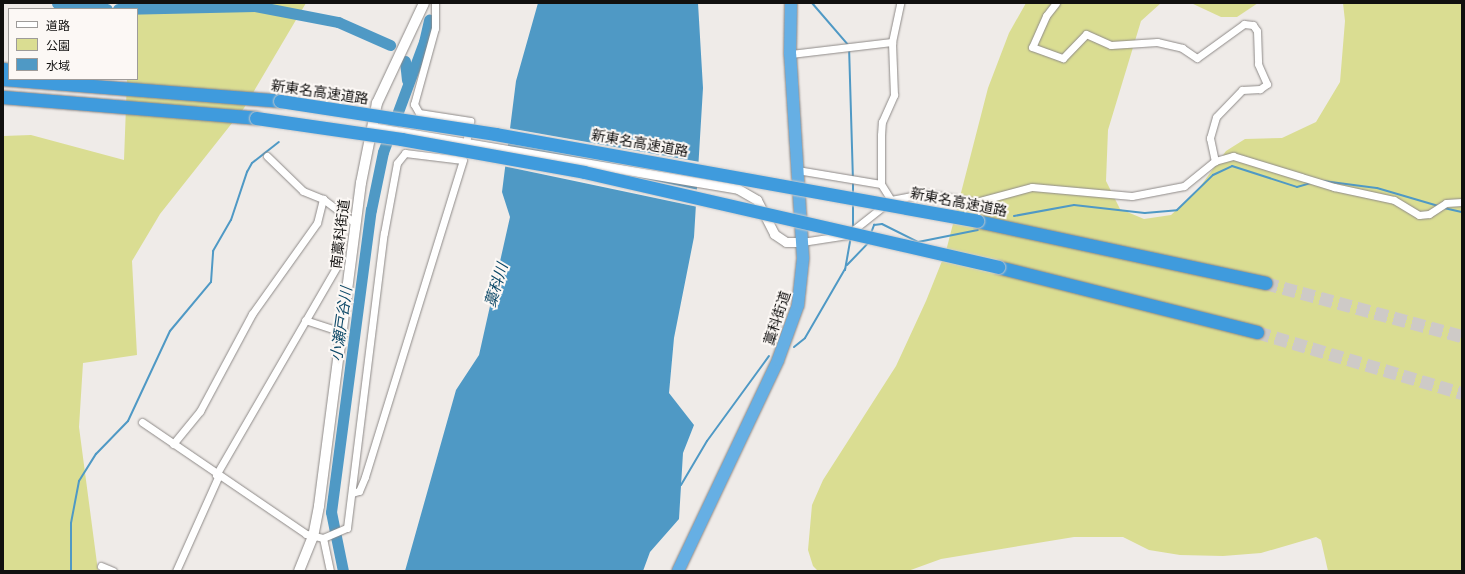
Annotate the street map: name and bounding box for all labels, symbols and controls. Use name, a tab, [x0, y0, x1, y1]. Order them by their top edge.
legend	[8, 8, 138, 80]
text: 道路	[46, 18, 70, 33]
text: 公園	[46, 38, 70, 53]
text: 水域	[46, 58, 70, 73]
street label: 新東名高速道路	[270, 77, 370, 107]
street label: 新東名高速道路	[590, 126, 690, 160]
street label: 新東名高速道路	[909, 184, 1009, 220]
street label: 南藁科街道	[327, 198, 353, 270]
water label: 藁科川	[481, 261, 511, 309]
water label: 小瀬戸谷川	[327, 286, 355, 362]
street label: 藁科街道	[760, 289, 794, 347]

